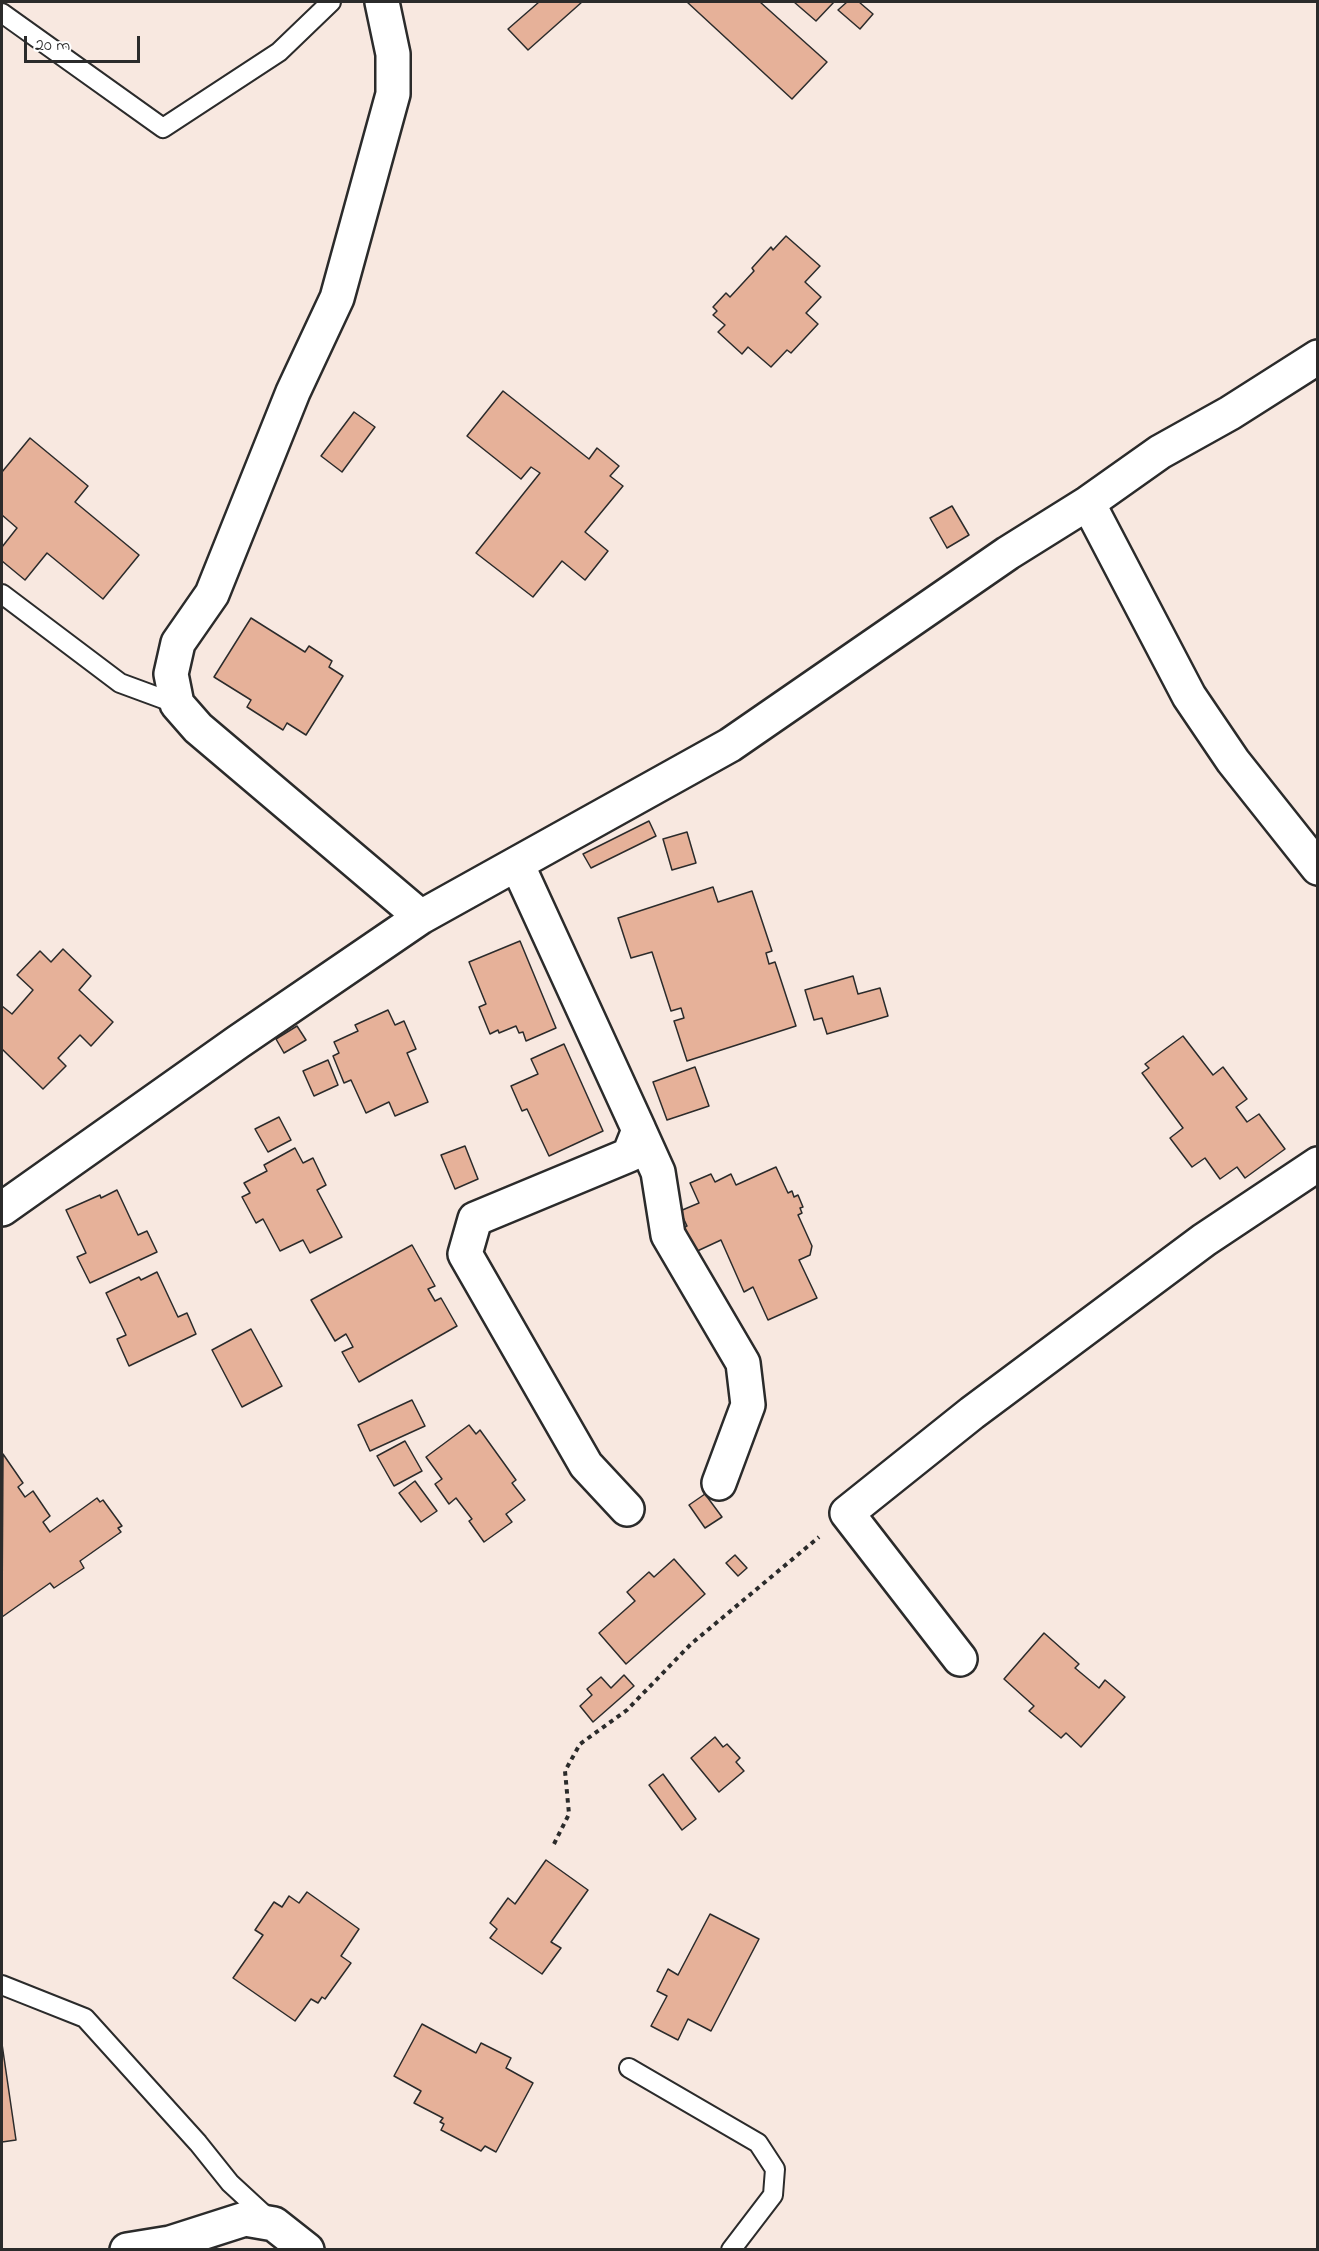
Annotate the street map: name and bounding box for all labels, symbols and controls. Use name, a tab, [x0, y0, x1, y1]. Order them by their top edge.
scale bar	[27, 24, 142, 62]
text: 20 m	[35, 33, 70, 59]

